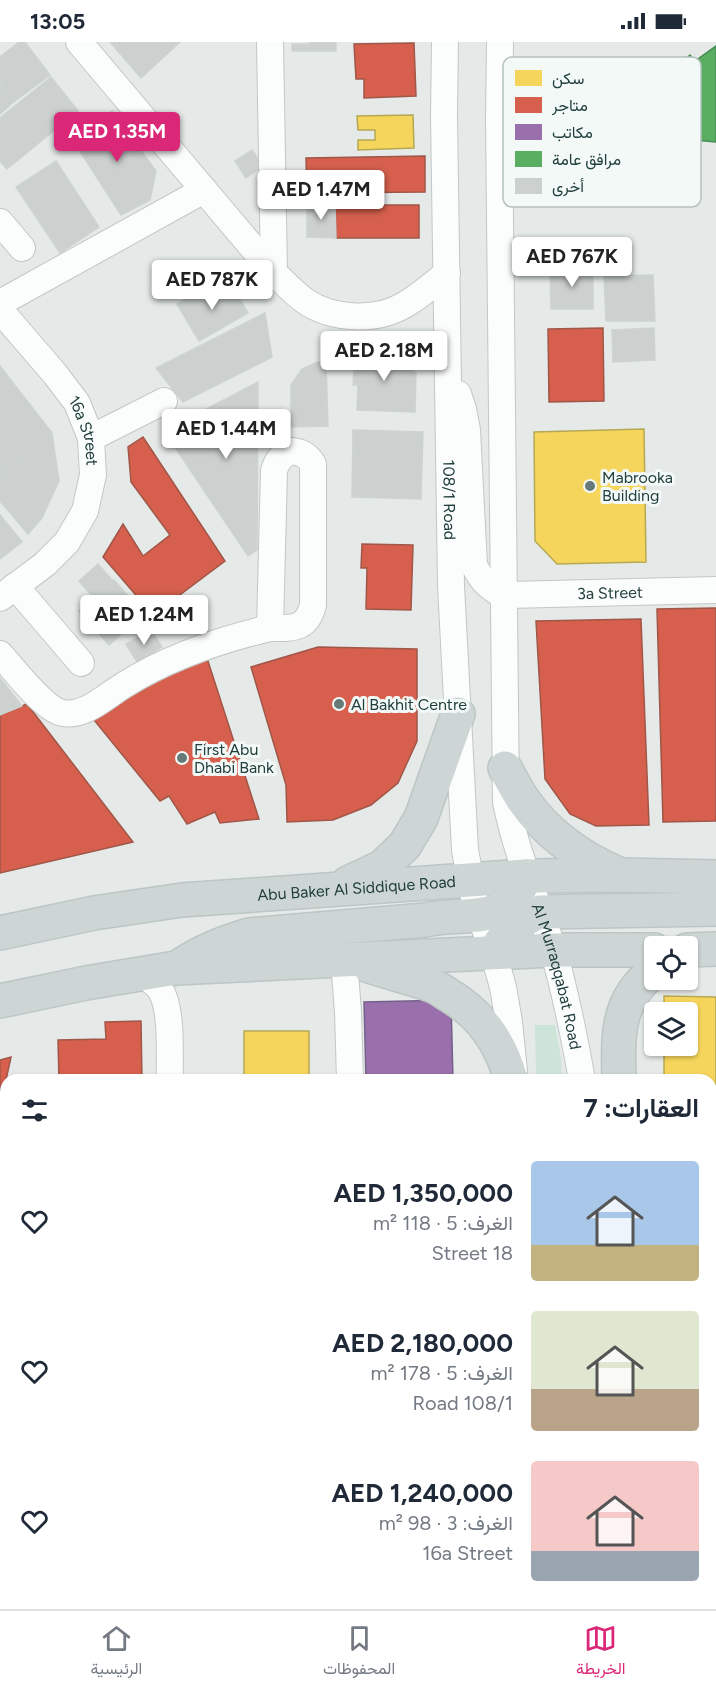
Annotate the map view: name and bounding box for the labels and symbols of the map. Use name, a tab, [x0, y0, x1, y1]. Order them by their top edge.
legend	[503, 57, 701, 207]
text: سكن	[552, 69, 584, 89]
text: متاجر	[551, 96, 588, 116]
pin: AED 1.35M	[48, 112, 186, 163]
text: مكاتب	[552, 123, 593, 142]
text: مرافق عامة	[552, 150, 621, 170]
pin: AED 1.47M	[252, 170, 390, 221]
text: أخرى	[552, 177, 584, 197]
pin: AED 767K	[510, 237, 634, 288]
pin: AED 787K	[150, 260, 274, 311]
pin: AED 2.18M	[315, 331, 453, 382]
street label: 16a Street	[65, 392, 102, 466]
pin: AED 1.44M	[157, 409, 295, 460]
street label: 108/1 Road	[440, 460, 460, 540]
place label: Mabrooka Building	[602, 468, 673, 505]
marker: Mabrooka Building	[583, 479, 597, 493]
street label: 3a Street	[577, 582, 643, 603]
pin: AED 1.24M	[75, 595, 213, 646]
place label: Al Bakhit Centre	[351, 695, 467, 714]
marker: Al Bakhit Centre	[332, 697, 346, 711]
place label: First Abu Dhabi Bank	[194, 740, 274, 777]
marker: First Abu Dhabi Bank	[175, 751, 189, 765]
street label: Abu Baker Al Siddique Road	[257, 871, 456, 904]
street label: Al Murraqqabat Road	[528, 900, 586, 1051]

